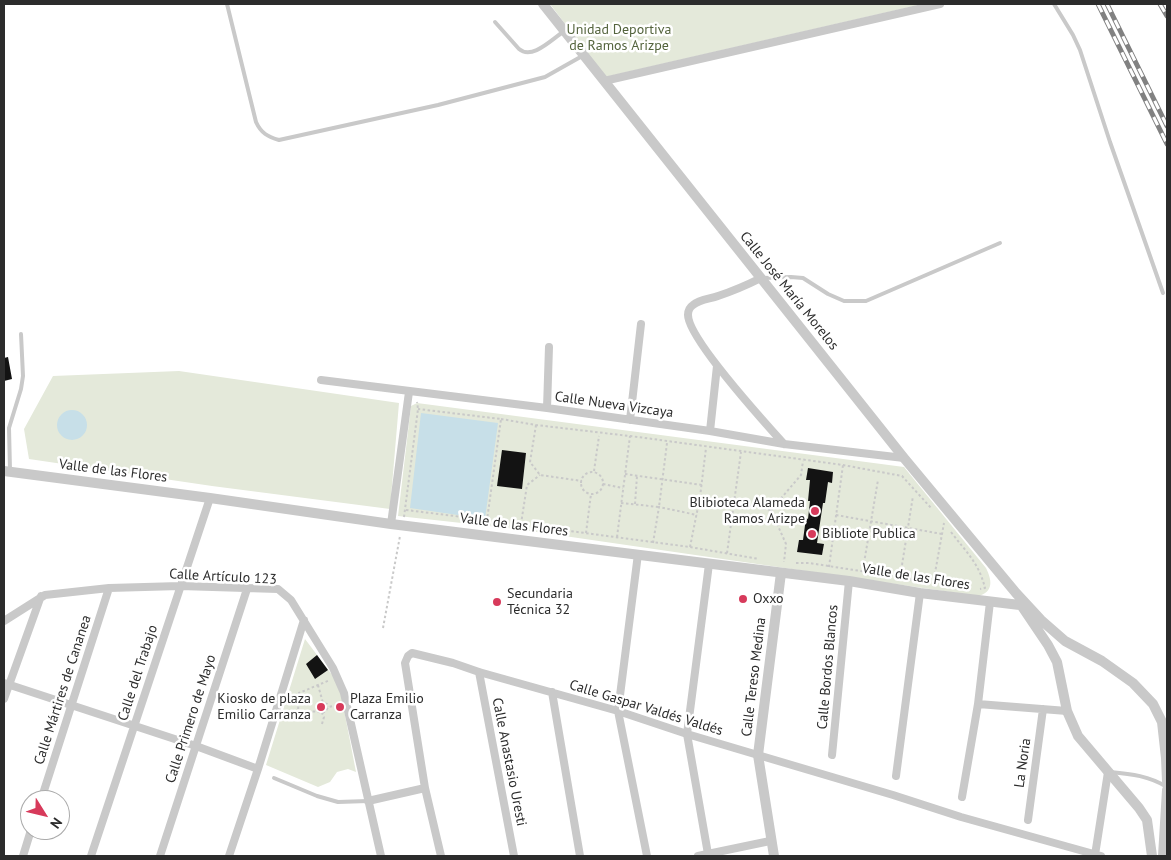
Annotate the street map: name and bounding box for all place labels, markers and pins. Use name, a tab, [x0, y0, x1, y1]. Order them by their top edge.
place label: Blibioteca Alameda Ramos Arizpe	[689, 495, 805, 528]
marker: Blibioteca Alameda Ramos Arizpe	[809, 505, 821, 517]
place label: Bibliote Publica	[822, 526, 916, 542]
marker: Bibliote Publica	[806, 528, 818, 540]
place label: Secundaria Técnica 32	[507, 586, 573, 618]
place label: Oxxo	[753, 591, 784, 607]
marker: Oxxo	[737, 593, 749, 605]
marker: Secundaria Técnica 32	[491, 596, 503, 608]
place label: Kiosko de plaza Emilio Carranza	[217, 691, 311, 724]
place label: Plaza Emilio Carranza	[350, 691, 424, 724]
marker: Kiosko de plaza Emilio Carranza	[315, 701, 327, 713]
marker: Plaza Emilio Carranza	[334, 701, 346, 713]

